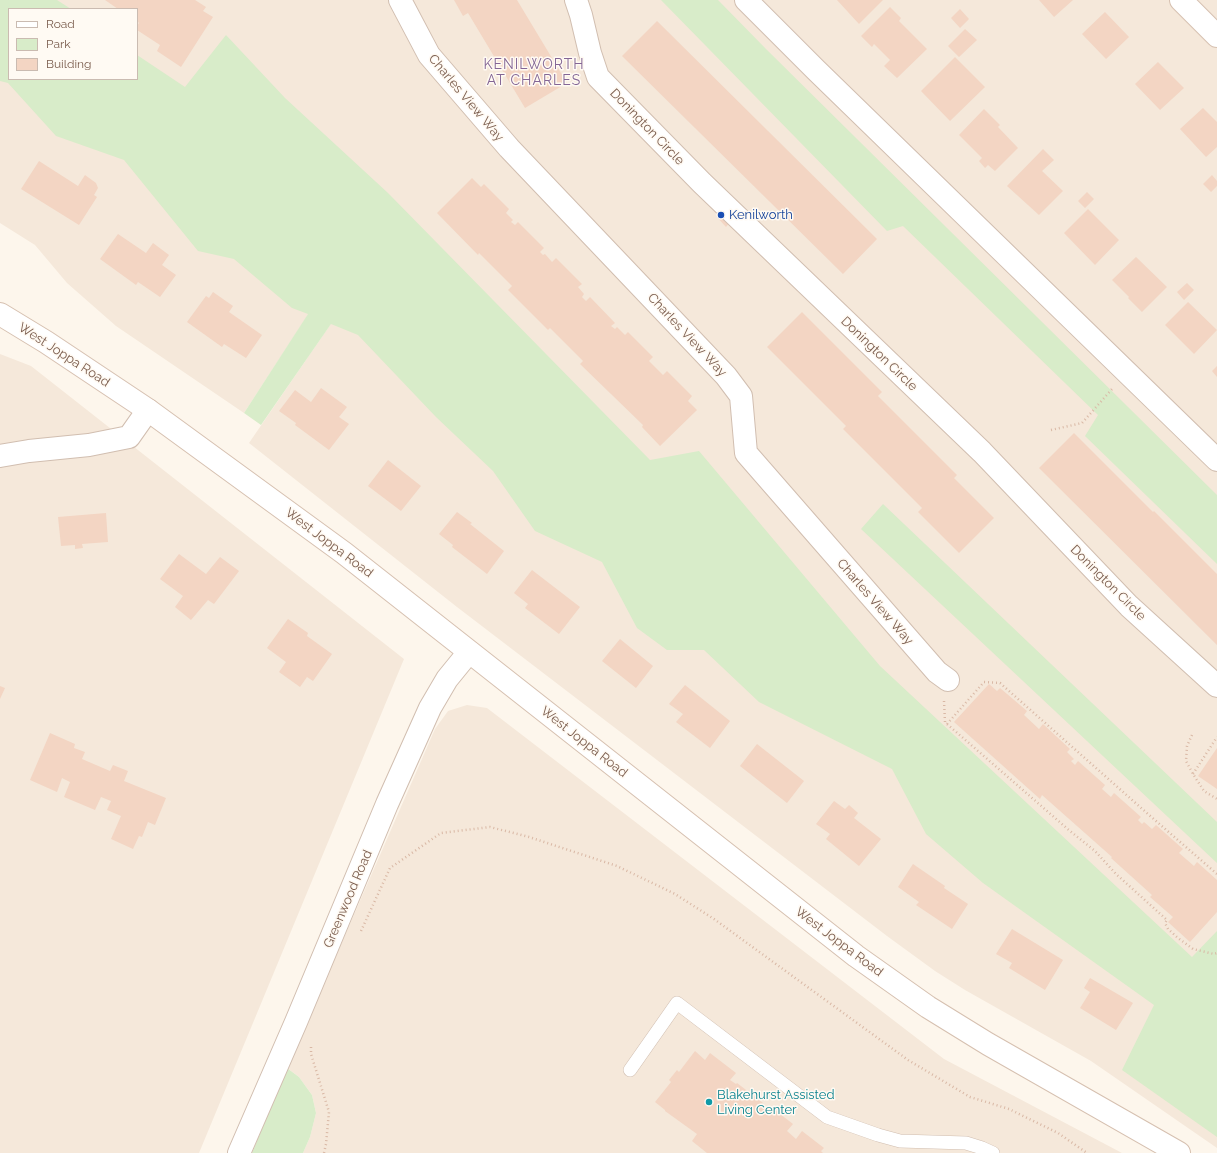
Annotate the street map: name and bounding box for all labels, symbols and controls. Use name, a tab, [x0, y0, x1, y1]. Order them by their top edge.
legend	[8, 8, 138, 80]
text: Road	[46, 17, 75, 31]
text: Park	[46, 37, 71, 51]
street label: Charles View Way	[425, 51, 507, 145]
text: Building	[46, 57, 92, 71]
district label: KENILWORTH AT CHARLES	[483, 57, 585, 90]
street label: Donington Circle	[607, 85, 687, 169]
place label: Kenilworth	[729, 207, 793, 223]
marker: Kenilworth	[716, 210, 726, 220]
street label: Charles View Way	[644, 290, 730, 380]
street label: Donington Circle	[837, 314, 921, 394]
street label: West Joppa Road	[15, 320, 113, 390]
street label: West Joppa Road	[282, 505, 376, 581]
street label: Donington Circle	[1067, 542, 1149, 624]
street label: Charles View Way	[833, 556, 917, 648]
street label: West Joppa Road	[538, 703, 630, 781]
street label: Greenwood Road	[320, 848, 376, 950]
street label: West Joppa Road	[792, 904, 886, 980]
place label: Blakehurst Assisted Living Center	[717, 1087, 835, 1118]
marker: Blakehurst Assisted Living Center	[704, 1097, 714, 1107]

